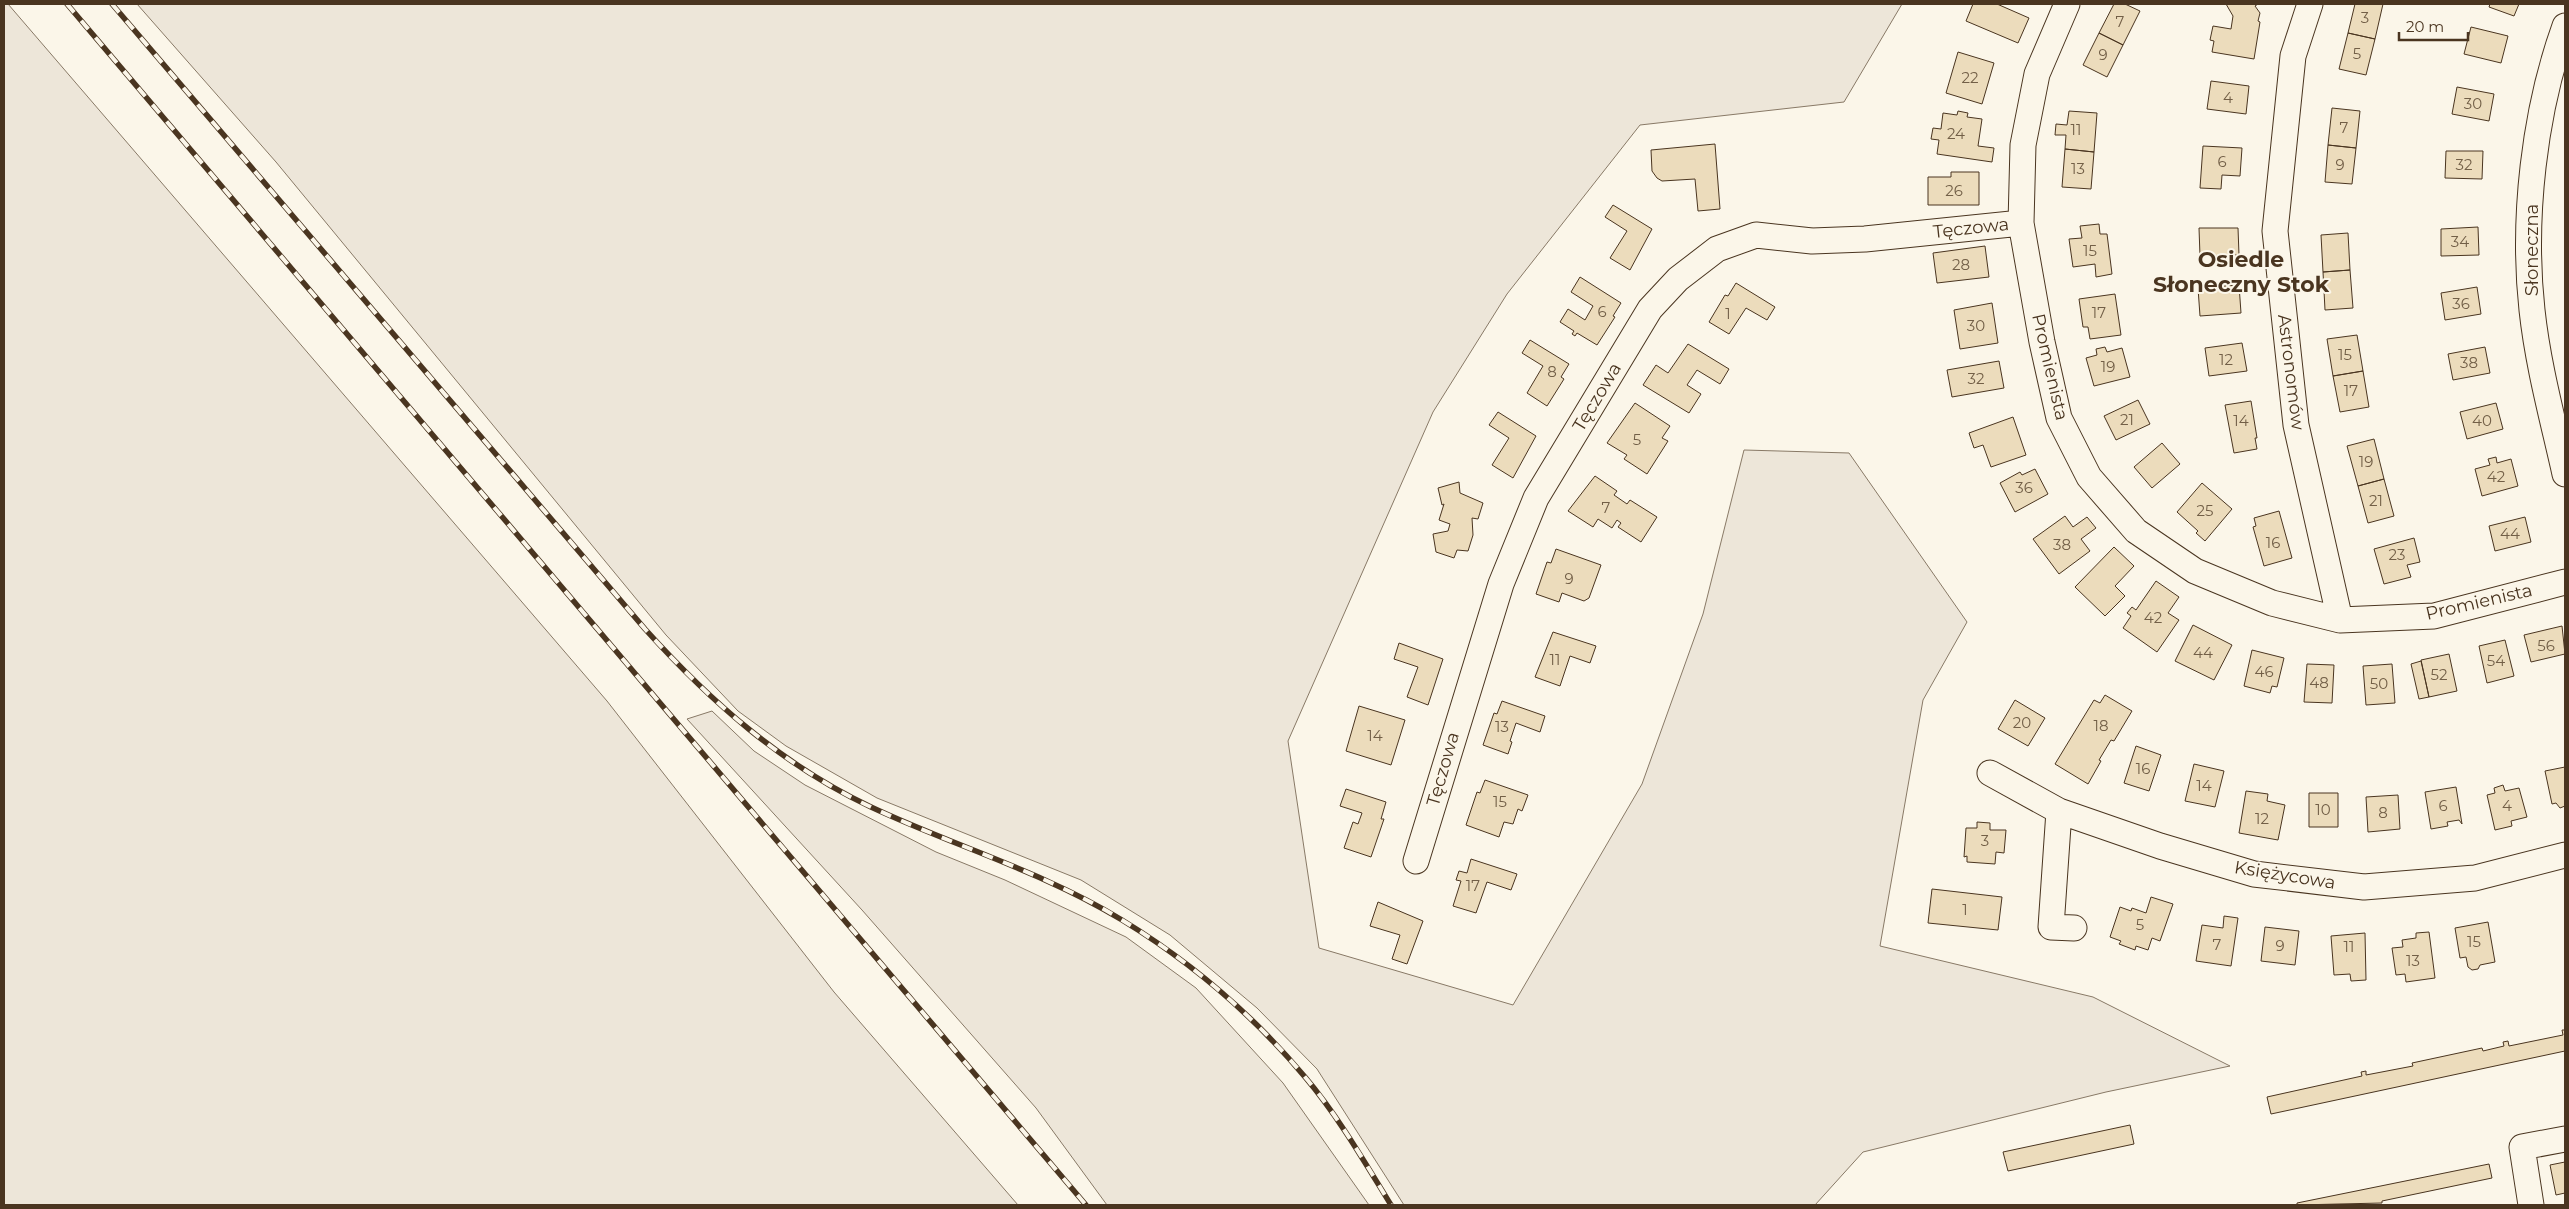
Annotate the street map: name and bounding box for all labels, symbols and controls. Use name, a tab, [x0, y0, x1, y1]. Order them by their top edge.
house number: 3	[2361, 8, 2369, 27]
scale bar	[2399, 10, 2468, 42]
house number: 7	[2116, 12, 2125, 31]
text: 20 m	[2406, 17, 2444, 36]
house number: 5	[2353, 44, 2361, 63]
house number: 9	[2098, 45, 2108, 64]
house number: 22	[1961, 68, 1979, 87]
house number: 4	[2223, 88, 2233, 107]
house number: 30	[2464, 94, 2482, 113]
house number: 7	[2340, 118, 2349, 137]
house number: 11	[2071, 120, 2081, 139]
house number: 24	[1947, 124, 1965, 143]
house number: 6	[2217, 152, 2227, 171]
house number: 9	[2335, 155, 2345, 174]
house number: 32	[2456, 155, 2472, 174]
house number: 13	[2071, 159, 2085, 178]
house number: 26	[1945, 181, 1963, 200]
street label: Słoneczna	[2521, 204, 2543, 296]
street label: Tęczowa	[1932, 213, 2010, 243]
house number: 34	[2451, 232, 2469, 251]
house number: 15	[2083, 241, 2097, 260]
district label: Osiedle Słoneczny Stok	[2153, 246, 2330, 298]
house number: 28	[1952, 255, 1970, 274]
house number: 36	[2452, 294, 2470, 313]
house number: 6	[1597, 302, 1607, 321]
house number: 17	[2092, 303, 2106, 322]
house number: 1	[1725, 304, 1731, 323]
street label: Promienista	[2027, 311, 2073, 423]
street label: Astronomów	[2273, 313, 2309, 431]
house number: 30	[1967, 316, 1985, 335]
house number: 15	[2338, 345, 2352, 364]
house number: 12	[2219, 350, 2233, 369]
house number: 38	[2460, 353, 2478, 372]
house number: 19	[2101, 357, 2115, 376]
street label: Tęczowa	[1568, 359, 1626, 435]
house number: 8	[1547, 362, 1557, 381]
house number: 32	[1968, 369, 1984, 388]
house number: 17	[2344, 381, 2358, 400]
house number: 21	[2120, 410, 2134, 429]
house number: 14	[2233, 411, 2249, 430]
house number: 40	[2472, 411, 2492, 430]
house number: 5	[1633, 430, 1641, 449]
house number: 19	[2359, 452, 2373, 471]
house number: 42	[2487, 467, 2505, 486]
house number: 36	[2015, 478, 2033, 497]
house number: 21	[2369, 491, 2383, 510]
house number: 7	[1602, 498, 1611, 517]
house number: 25	[2196, 501, 2214, 520]
house number: 44	[2500, 524, 2520, 543]
house number: 16	[2266, 533, 2280, 552]
house number: 38	[2053, 535, 2071, 554]
house number: 23	[2389, 545, 2405, 564]
house number: 9	[1564, 569, 1574, 588]
street label: Promienista	[2423, 579, 2535, 625]
house number: 42	[2144, 608, 2162, 627]
house number: 56	[2537, 636, 2555, 655]
house number: 44	[2193, 643, 2213, 662]
house number: 11	[1550, 650, 1560, 669]
house number: 54	[2487, 651, 2505, 670]
house number: 46	[2254, 662, 2274, 681]
house number: 52	[2431, 665, 2447, 684]
house number: 48	[2309, 673, 2329, 692]
house number: 50	[2370, 674, 2388, 693]
house number: 20	[2013, 713, 2031, 732]
house number: 18	[2094, 716, 2109, 735]
house number: 13	[1495, 717, 1509, 736]
house number: 14	[1367, 726, 1383, 745]
street label: Tęczowa	[1422, 729, 1464, 809]
house number: 16	[2136, 759, 2150, 778]
house number: 14	[2196, 776, 2212, 795]
house number: 15	[1493, 792, 1507, 811]
house number: 6	[2438, 796, 2448, 815]
house number: 4	[2502, 796, 2512, 815]
house number: 10	[2315, 800, 2331, 819]
house number: 8	[2378, 803, 2388, 822]
house number: 12	[2255, 809, 2269, 828]
house number: 3	[1981, 831, 1989, 850]
street label: Księżycowa	[2233, 856, 2337, 894]
house number: 17	[1466, 876, 1480, 895]
house number: 1	[1962, 900, 1968, 919]
house number: 5	[2136, 915, 2144, 934]
house number: 15	[2467, 932, 2481, 951]
house number: 7	[2213, 935, 2222, 954]
house number: 9	[2275, 936, 2285, 955]
house number: 11	[2344, 937, 2354, 956]
house number: 13	[2406, 951, 2420, 970]

